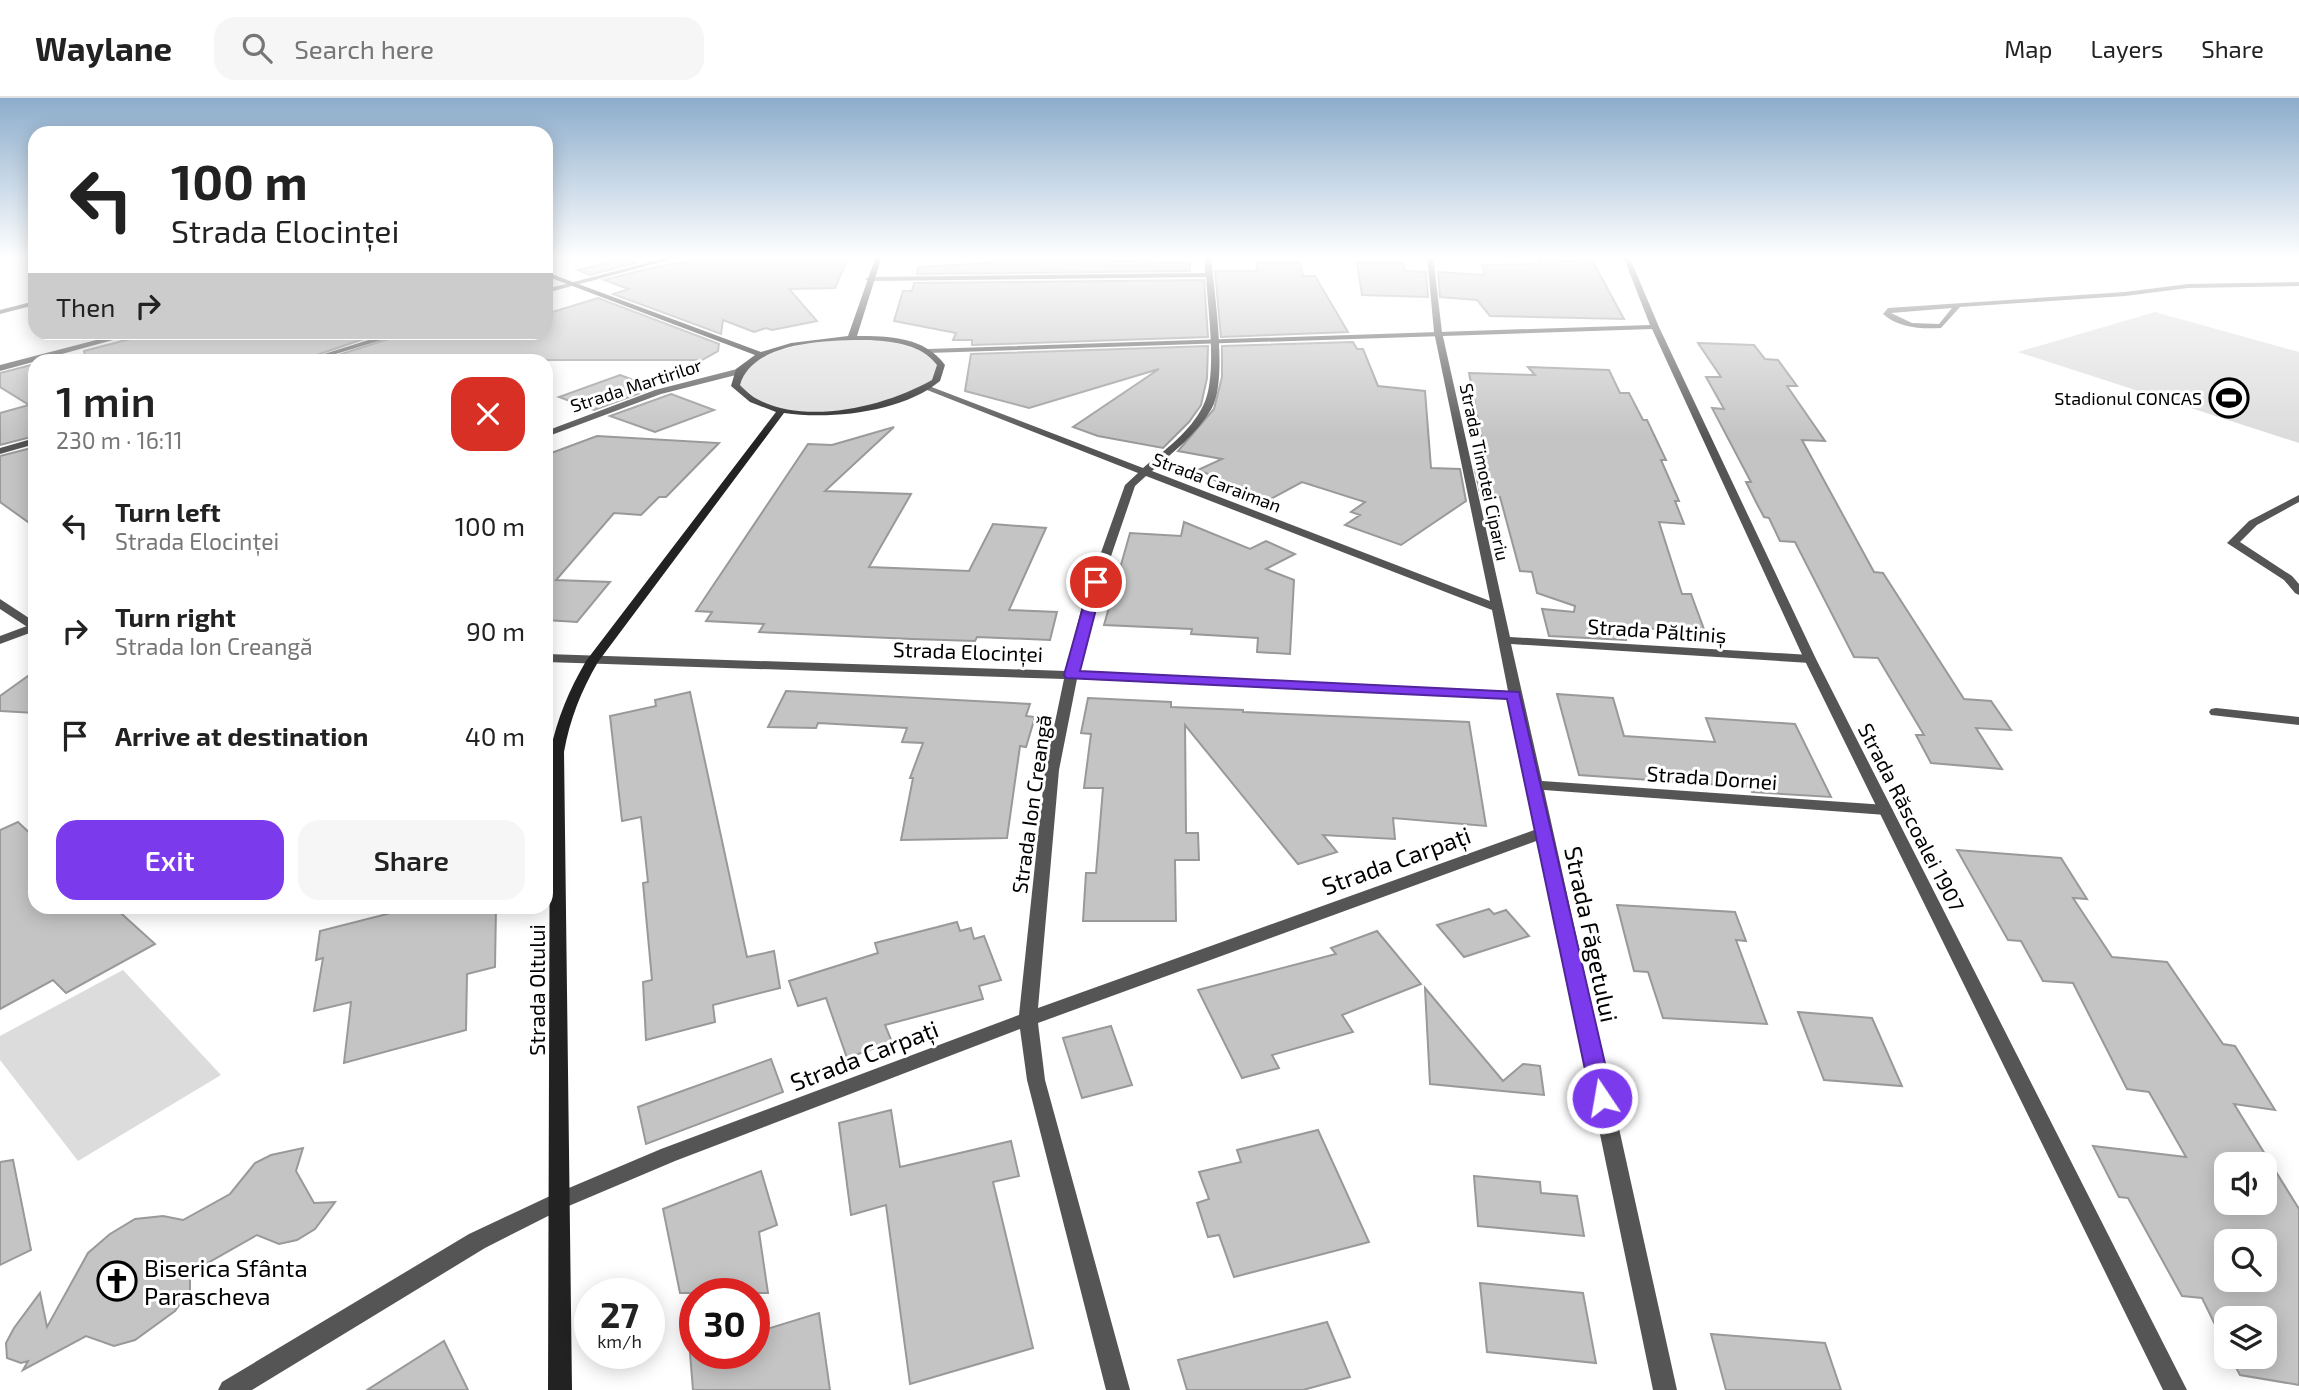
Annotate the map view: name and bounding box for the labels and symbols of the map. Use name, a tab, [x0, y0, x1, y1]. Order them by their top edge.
street label: Strada Martirilor	[568, 353, 704, 417]
sports icon: Stadionul CONCAS	[2208, 377, 2250, 419]
street label: Strada Timotei Cipariu	[1455, 381, 1515, 563]
place label: Stadionul CONCAS	[2054, 387, 2202, 409]
street label: Strada Caraiman	[1150, 447, 1284, 517]
pin	[1066, 552, 1126, 612]
street label: Strada Păltiniș	[1587, 613, 1727, 649]
street label: Strada Elocinței	[893, 636, 1043, 668]
street label: Strada Ion Creangă	[1006, 713, 1056, 895]
street label: Strada Răscoalei 1907	[1854, 719, 1970, 915]
street label: Strada Dornei	[1646, 760, 1778, 794]
street label: Strada Carpați	[1318, 820, 1475, 902]
street label: Strada Făgetului	[1559, 844, 1625, 1024]
street label: Strada Oltului	[524, 924, 549, 1056]
street label: Strada Carpați	[786, 1013, 943, 1098]
position arrow	[1565, 1061, 1639, 1135]
place label: Biserica Sfânta Parascheva	[144, 1253, 308, 1310]
church icon: Biserica Sfânta Parascheva	[96, 1260, 138, 1302]
speed limit sign: 30	[679, 1278, 770, 1369]

